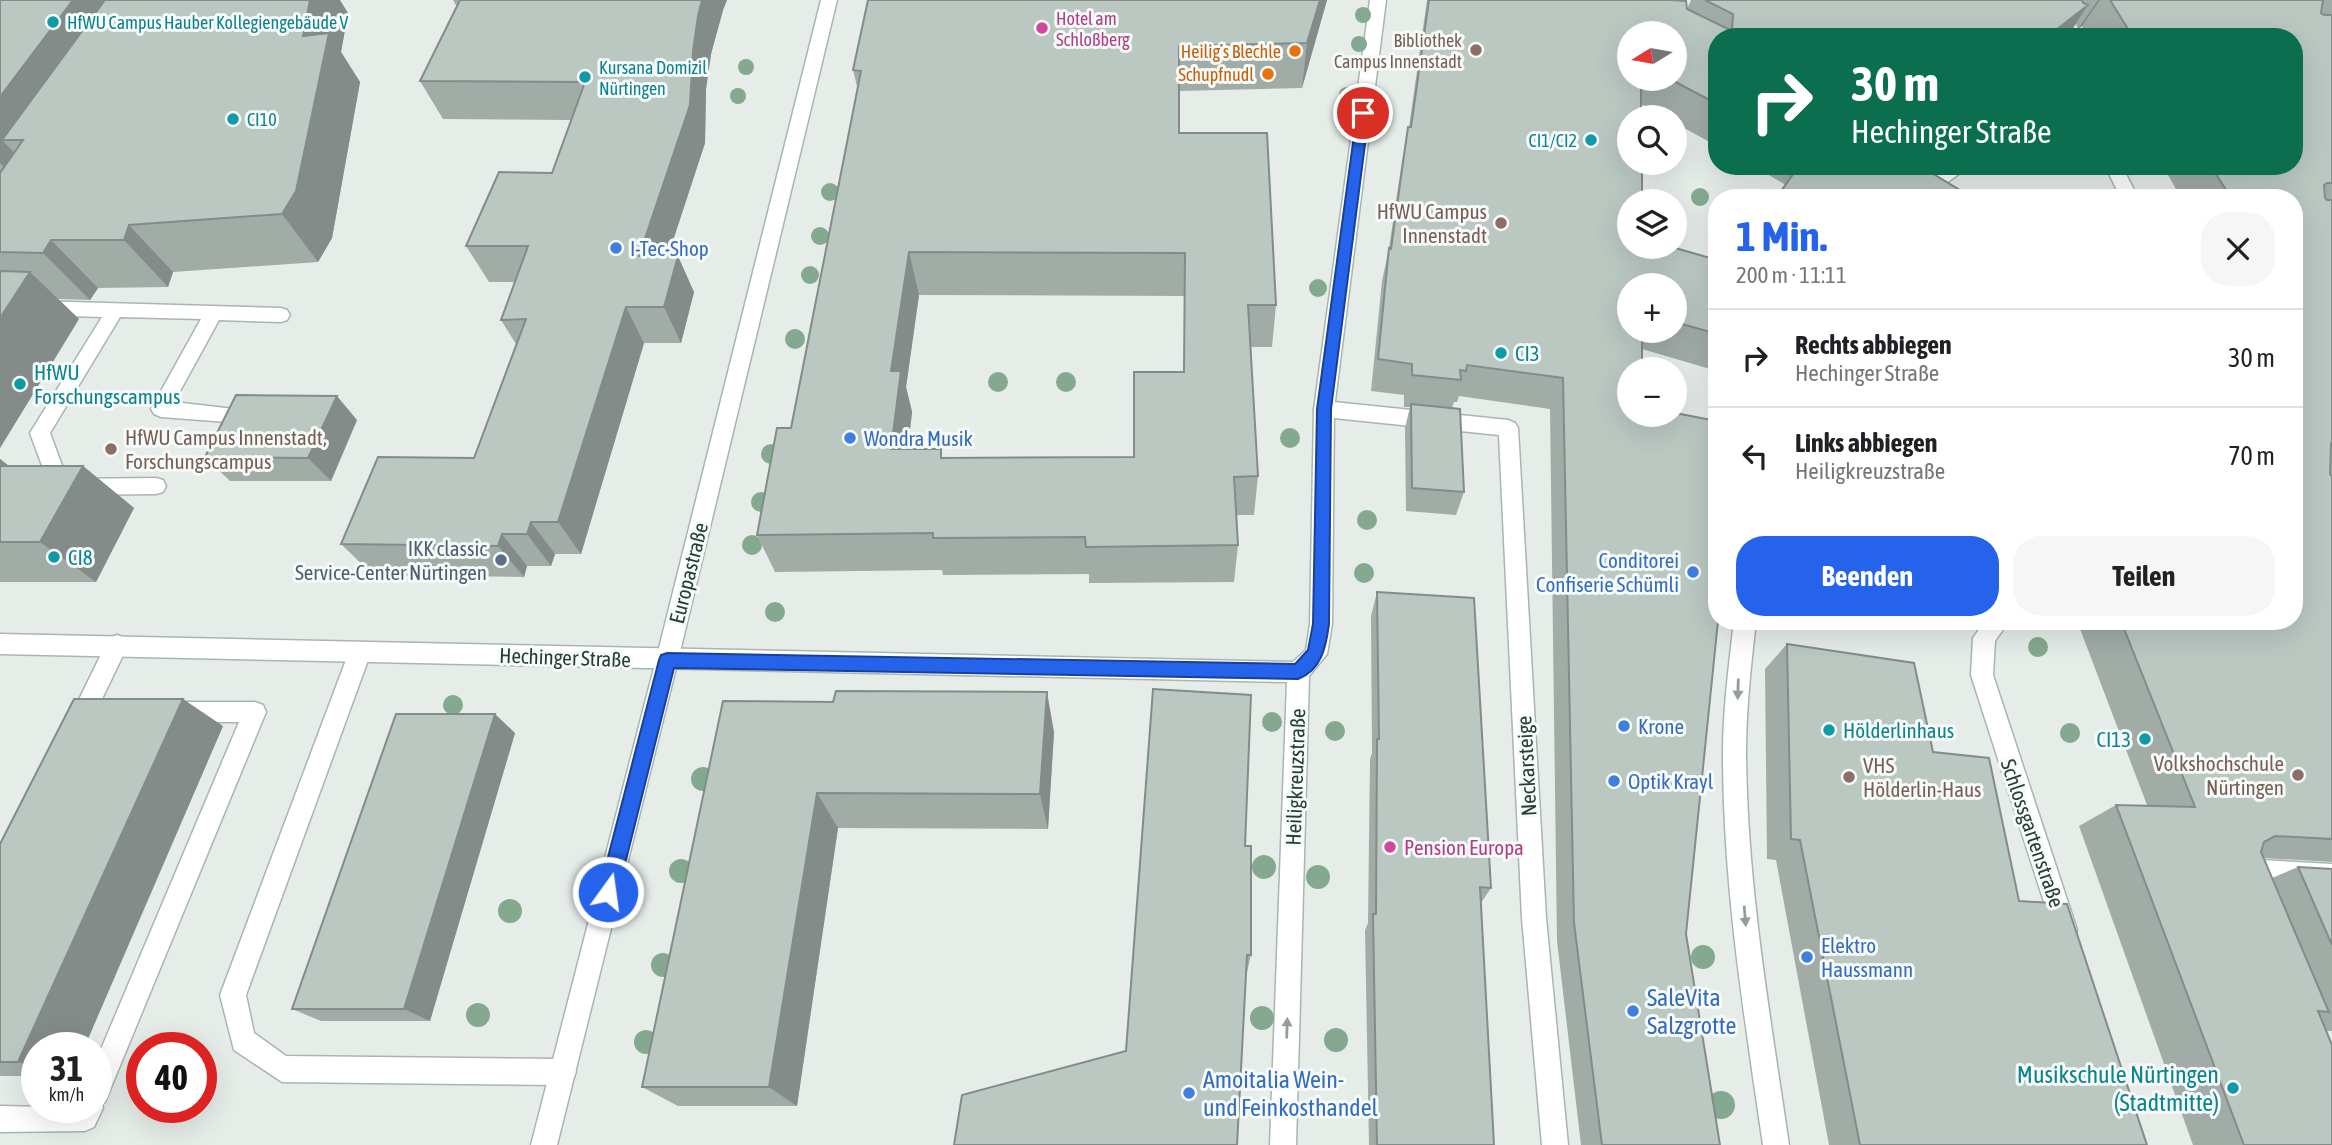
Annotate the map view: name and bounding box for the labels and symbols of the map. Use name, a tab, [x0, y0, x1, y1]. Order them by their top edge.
place label: Hotel am Schloßberg	[1056, 8, 1130, 50]
place label: HfWU Campus Hauber Kollegiengebäude V	[67, 12, 349, 33]
marker: HfWU Campus Hauber Kollegiengebäude V	[45, 14, 61, 30]
marker: Hotel am Schloßberg	[1034, 20, 1050, 36]
north arrow	[1617, 21, 1687, 91]
place label: Bibliothek Campus Innenstadt	[1334, 30, 1462, 72]
place label: Heilig´s Blechle	[1181, 41, 1281, 62]
marker: Bibliothek Campus Innenstadt	[1468, 42, 1484, 58]
marker: Heilig´s Blechle	[1287, 43, 1303, 59]
place label: Kursana Domizil Nürtingen	[599, 57, 707, 99]
place label: Schupfnudl	[1178, 64, 1254, 85]
marker: Schupfnudl	[1260, 66, 1276, 82]
marker: Kursana Domizil Nürtingen	[577, 69, 593, 85]
pin	[1333, 83, 1393, 143]
place label: CI10	[247, 109, 277, 130]
marker: CI10	[225, 111, 241, 127]
place label: CI1/CI2	[1529, 130, 1577, 151]
marker: CI1/CI2	[1583, 132, 1599, 148]
place label: HfWU Campus Innenstadt	[1377, 199, 1487, 247]
marker: HfWU Campus Innenstadt	[1493, 215, 1509, 231]
place label: I-Tec-Shop	[630, 236, 709, 260]
marker: I-Tec-Shop	[608, 240, 624, 256]
place label: CI3	[1515, 341, 1540, 365]
marker: CI3	[1493, 345, 1509, 361]
place label: HfWU Forschungscampus	[34, 360, 180, 408]
marker: HfWU Forschungscampus	[12, 376, 28, 392]
place label: HfWU Campus Innenstadt, Forschungscampus	[125, 425, 327, 473]
place label: Wondra Musik	[864, 426, 973, 450]
marker: Wondra Musik	[842, 430, 858, 446]
marker: HfWU Campus Innenstadt, Forschungscampus	[103, 441, 119, 457]
street label: Europastraße	[664, 520, 712, 626]
place label: IKK classic Service-Center Nürtingen	[295, 536, 487, 584]
place label: CI8	[68, 545, 93, 569]
place label: Conditorei Confiserie Schümli	[1536, 548, 1679, 596]
marker: CI8	[46, 549, 62, 565]
marker: IKK classic Service-Center Nürtingen	[493, 552, 509, 568]
marker: Conditorei Confiserie Schümli	[1685, 564, 1701, 580]
street label: Hechinger Straße	[499, 643, 631, 671]
one-way arrow	[1732, 678, 1743, 700]
street label: Heiligkreuzstraße	[1281, 708, 1309, 846]
place label: Krone	[1638, 714, 1684, 738]
street label: Neckarsteige	[1511, 715, 1541, 817]
marker: Krone	[1616, 718, 1632, 734]
place label: Hölderlinhaus	[1843, 718, 1954, 742]
marker: Hölderlinhaus	[1821, 722, 1837, 738]
place label: CI13	[2096, 727, 2131, 751]
marker: CI13	[2137, 731, 2153, 747]
place label: Volkshochschule Nürtingen	[2154, 751, 2284, 799]
place label: VHS Hölderlin-Haus	[1863, 753, 1981, 801]
street label: Schlossgartenstraße	[1996, 756, 2070, 910]
marker: Volkshochschule Nürtingen	[2290, 767, 2306, 783]
place label: Optik Krayl	[1628, 769, 1714, 793]
marker: VHS Hölderlin-Haus	[1841, 769, 1857, 785]
marker: Optik Krayl	[1606, 773, 1622, 789]
place label: Pension Europa	[1404, 835, 1524, 859]
marker: Pension Europa	[1382, 839, 1398, 855]
position arrow	[571, 855, 645, 929]
one-way arrow	[1740, 905, 1751, 927]
place label: Elektro Haussmann	[1821, 933, 1913, 981]
marker: Elektro Haussmann	[1799, 949, 1815, 965]
place label: SaleVita Salzgrotte	[1647, 984, 1736, 1039]
marker: SaleVita Salzgrotte	[1625, 1003, 1641, 1019]
one-way arrow	[1281, 1017, 1292, 1039]
speed limit sign: 40	[126, 1032, 217, 1123]
place label: Musikschule Nürtingen (Stadtmitte)	[2017, 1061, 2219, 1116]
place label: Amoitalia Wein- und Feinkosthandel	[1203, 1066, 1379, 1121]
marker: Musikschule Nürtingen (Stadtmitte)	[2225, 1080, 2241, 1096]
marker: Amoitalia Wein- und Feinkosthandel	[1181, 1085, 1197, 1101]

